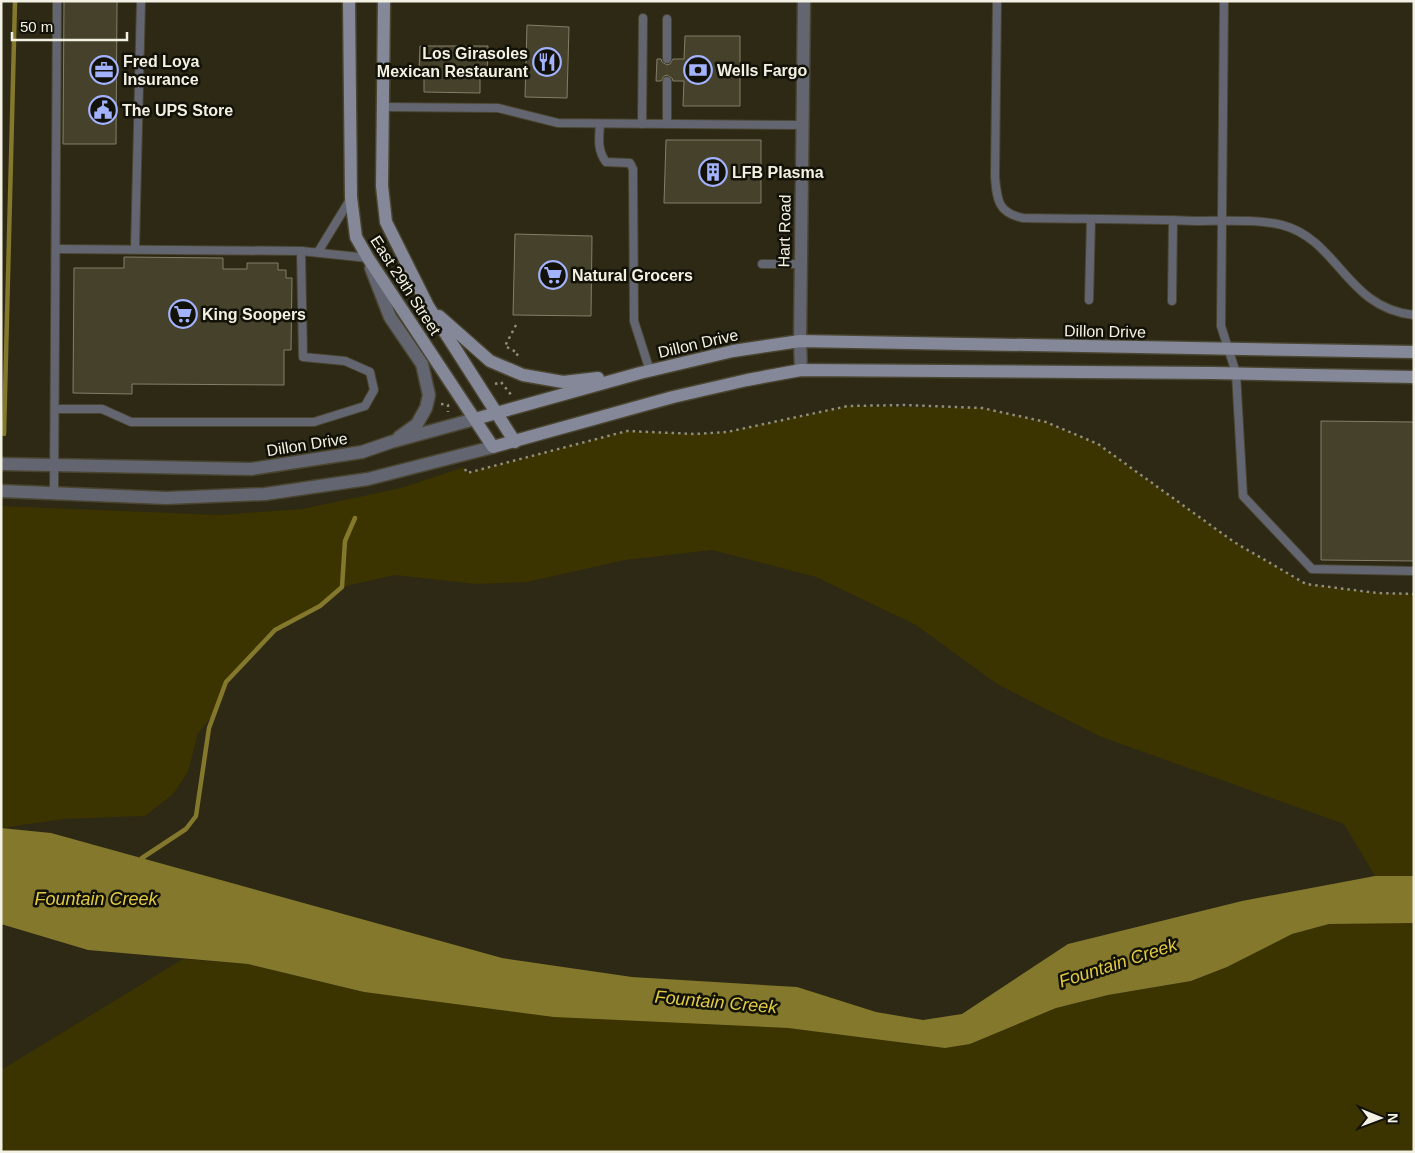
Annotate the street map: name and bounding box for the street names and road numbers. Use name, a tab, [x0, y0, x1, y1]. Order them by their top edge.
street label: Hart Road	[775, 194, 794, 268]
street label: East 29th Street	[367, 233, 444, 338]
street label: Dillon Drive	[1064, 322, 1146, 341]
street label: Dillon Drive	[656, 326, 740, 361]
street label: Dillon Drive	[265, 430, 349, 459]

